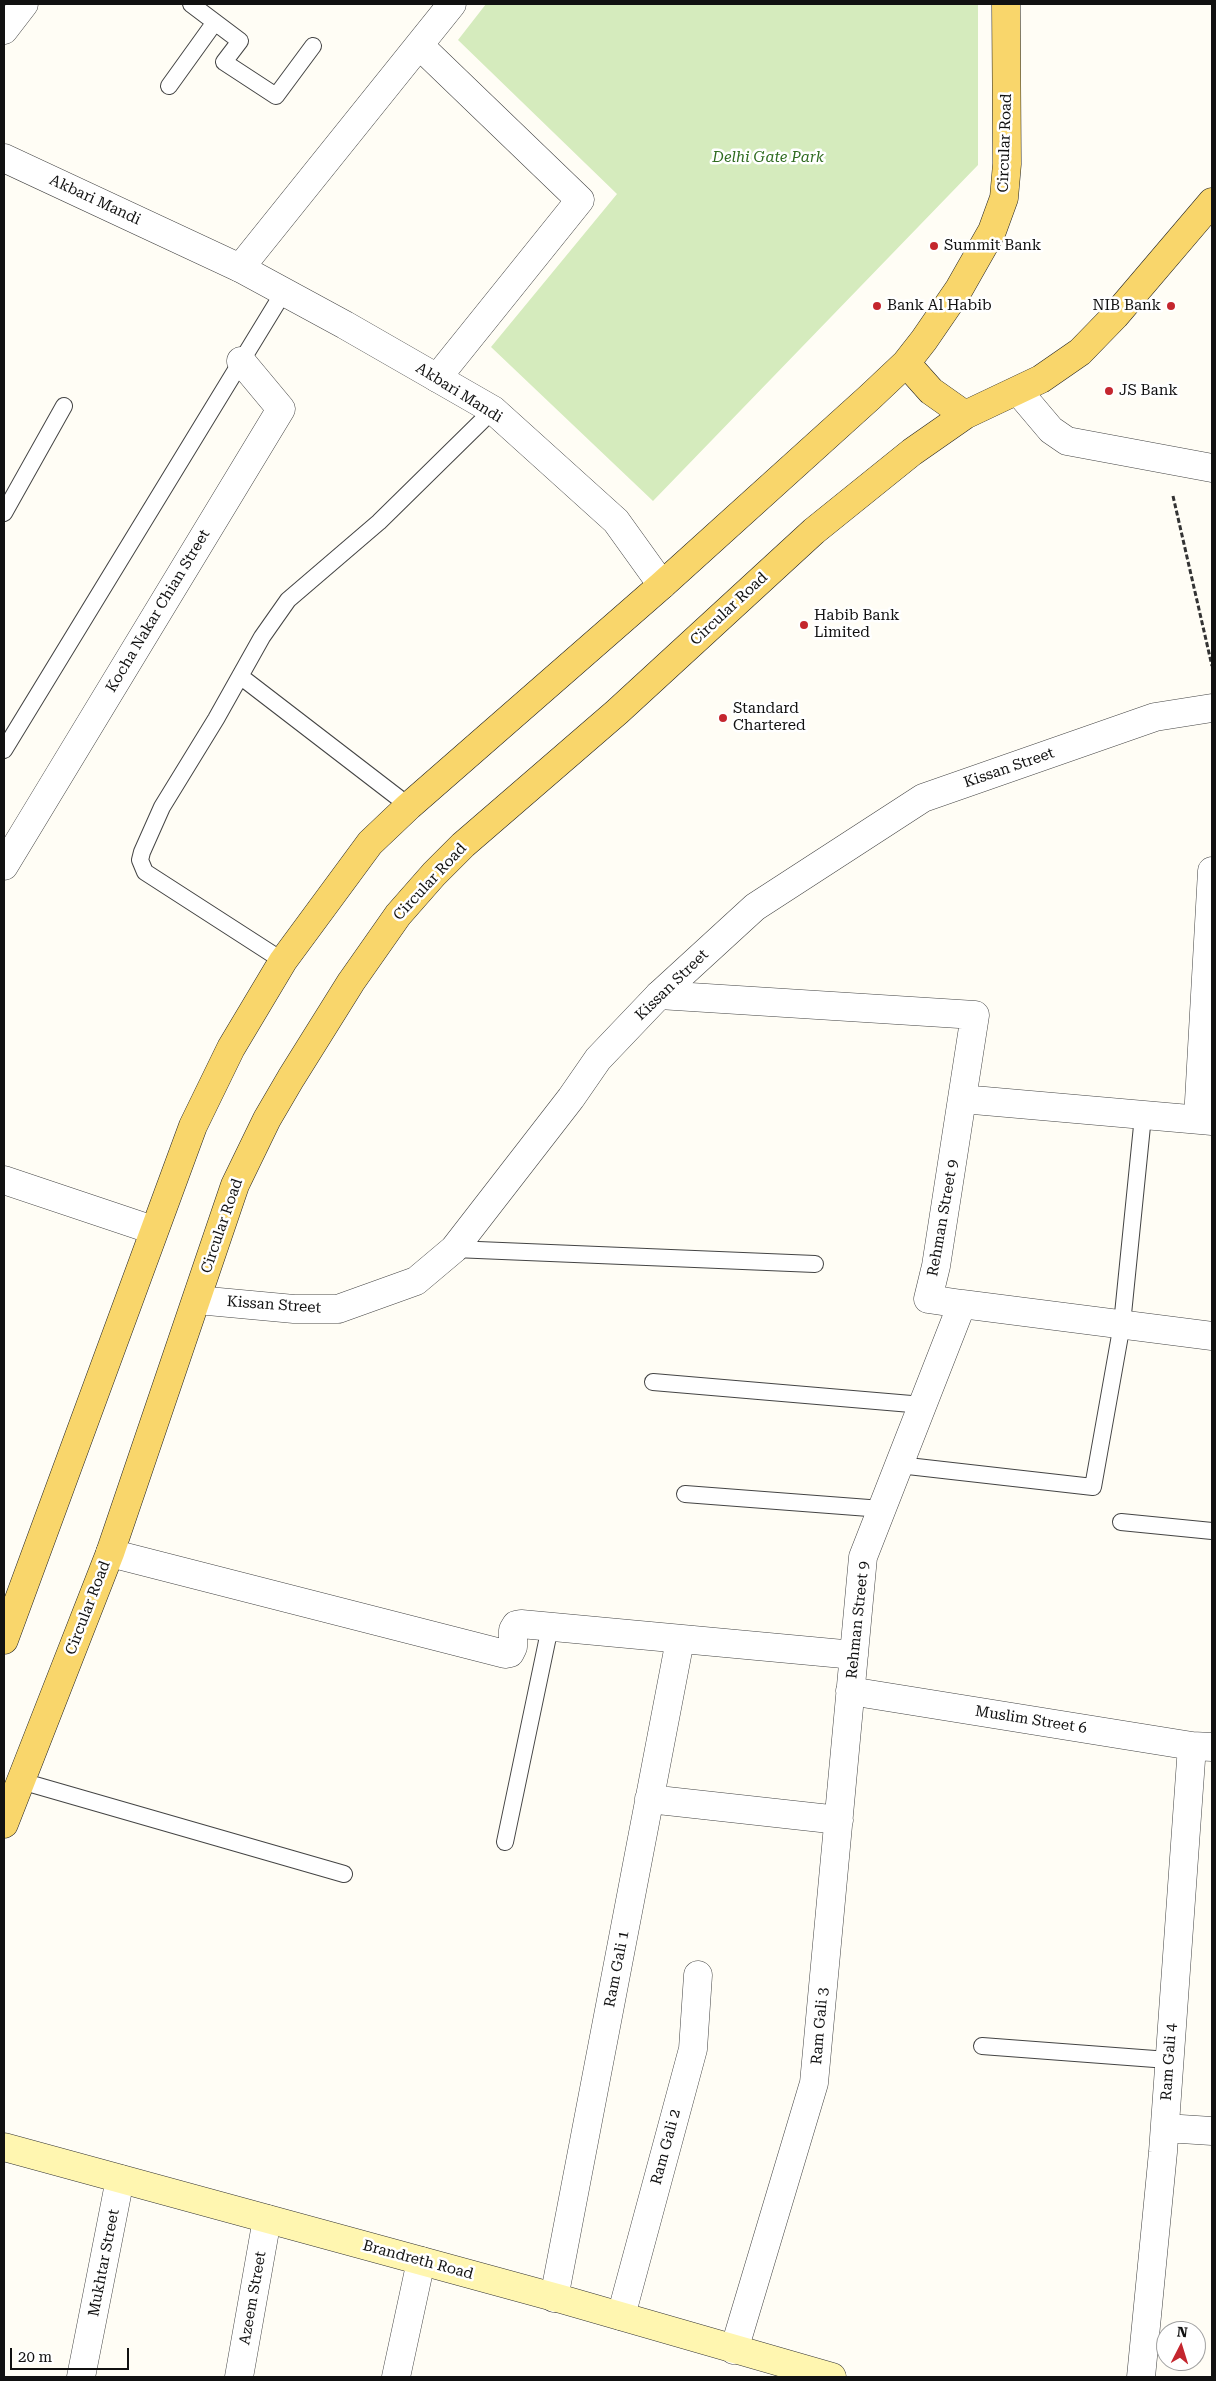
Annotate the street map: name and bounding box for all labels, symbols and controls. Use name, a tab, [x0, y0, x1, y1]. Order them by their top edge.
street label: Circular Road	[994, 93, 1016, 193]
park label: Delhi Gate Park	[712, 149, 824, 167]
street label: Akbari Mandi	[47, 171, 143, 229]
place label: Summit Bank	[944, 237, 1041, 255]
marker: Summit Bank	[928, 240, 940, 252]
place label: Bank Al Habib	[887, 297, 992, 315]
place label: NIB Bank	[1092, 297, 1161, 315]
marker: Bank Al Habib	[871, 300, 883, 312]
marker: NIB Bank	[1165, 300, 1177, 312]
street label: Akbari Mandi	[412, 359, 506, 427]
place label: JS Bank	[1119, 382, 1178, 400]
marker: JS Bank	[1103, 385, 1115, 397]
street label: Kocha Nakar Chian Street	[102, 526, 214, 696]
street label: Circular Road	[687, 569, 771, 649]
place label: Habib Bank Limited	[814, 607, 899, 642]
marker: Habib Bank Limited	[798, 619, 810, 631]
place label: Standard Chartered	[733, 700, 806, 735]
marker: Standard Chartered	[717, 712, 729, 724]
street label: Kissan Street	[961, 744, 1057, 792]
street label: Circular Road	[390, 840, 470, 924]
street label: Kissan Street	[632, 946, 712, 1024]
street label: Rehman Street 9	[924, 1158, 962, 1278]
street label: Circular Road	[197, 1176, 247, 1276]
street label: Kissan Street	[226, 1293, 322, 1317]
street label: Circular Road	[62, 1559, 114, 1657]
street label: Rehman Street 9	[843, 1560, 873, 1680]
street label: Muslim Street 6	[974, 1702, 1088, 1738]
street label: Ram Gali 1	[601, 1929, 633, 2009]
street label: Ram Gali 3	[808, 1987, 832, 2065]
street label: Ram Gali 4	[1157, 2023, 1181, 2101]
street label: Ram Gali 2	[647, 2107, 685, 2187]
street label: Mukhtar Street	[85, 2208, 123, 2318]
street label: Brandreth Road	[361, 2237, 475, 2283]
street label: Azeem Street	[236, 2250, 270, 2346]
north arrow	[1156, 2321, 1206, 2371]
text: N	[1176, 2324, 1188, 2340]
scale bar	[12, 2338, 131, 2370]
text: 20 m	[18, 2348, 52, 2366]

